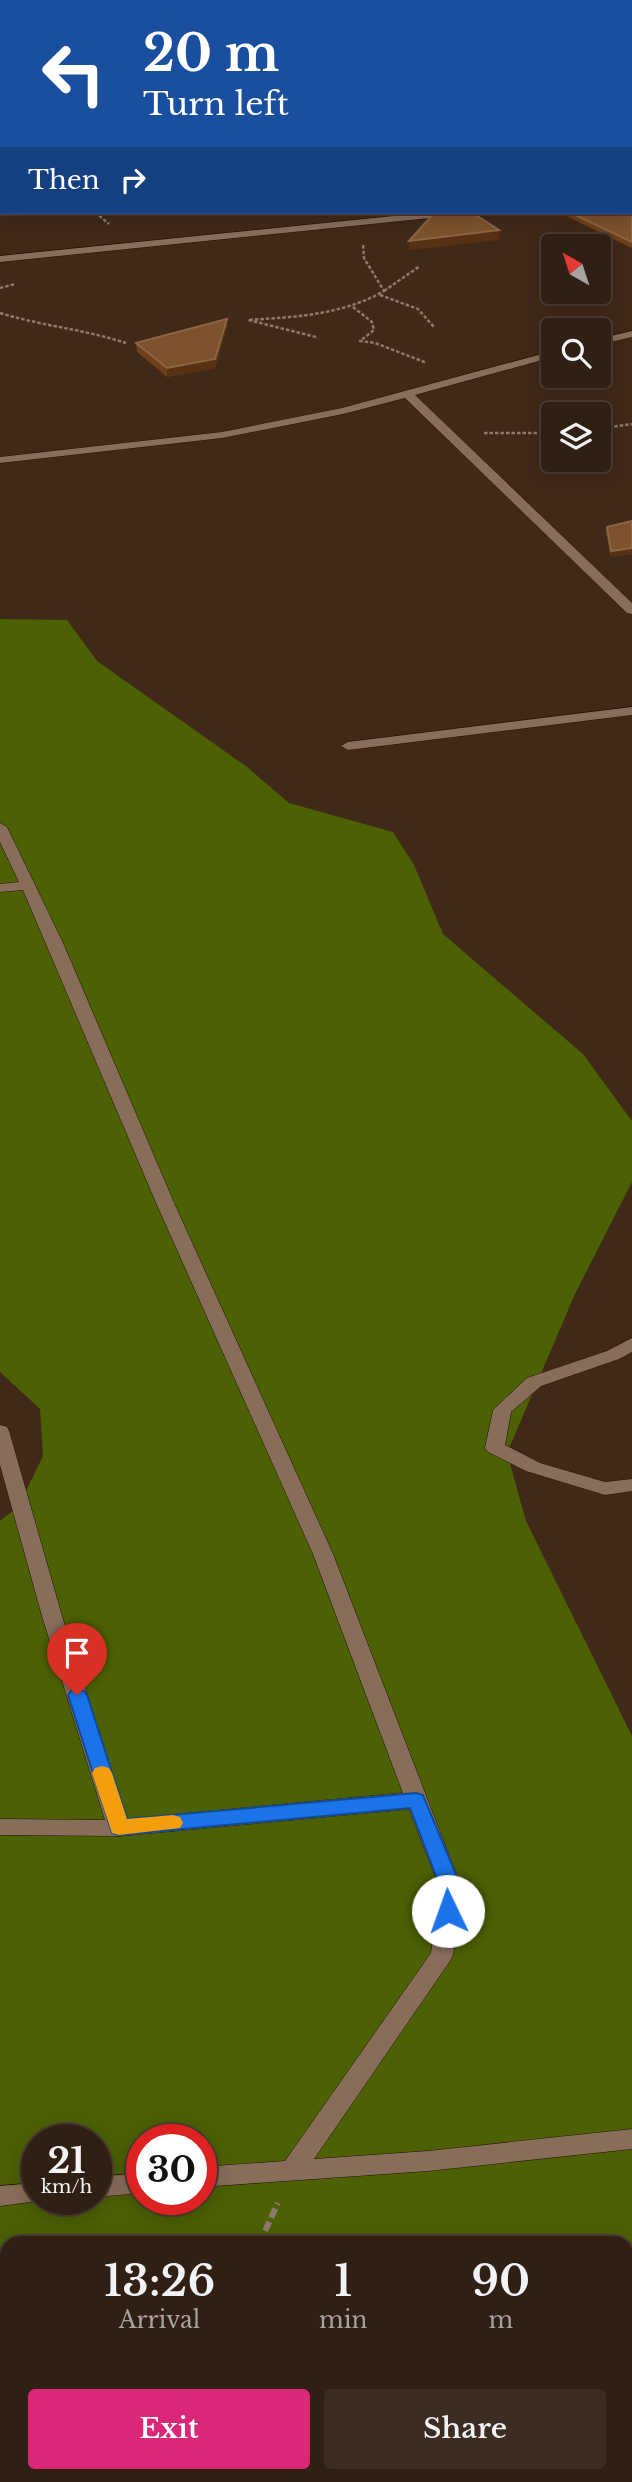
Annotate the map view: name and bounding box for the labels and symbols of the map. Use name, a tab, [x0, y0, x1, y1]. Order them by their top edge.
north arrow	[541, 234, 611, 304]
pin	[47, 1623, 107, 1695]
position arrow	[411, 1874, 485, 1948]
speed limit sign: 30	[126, 2124, 217, 2215]

